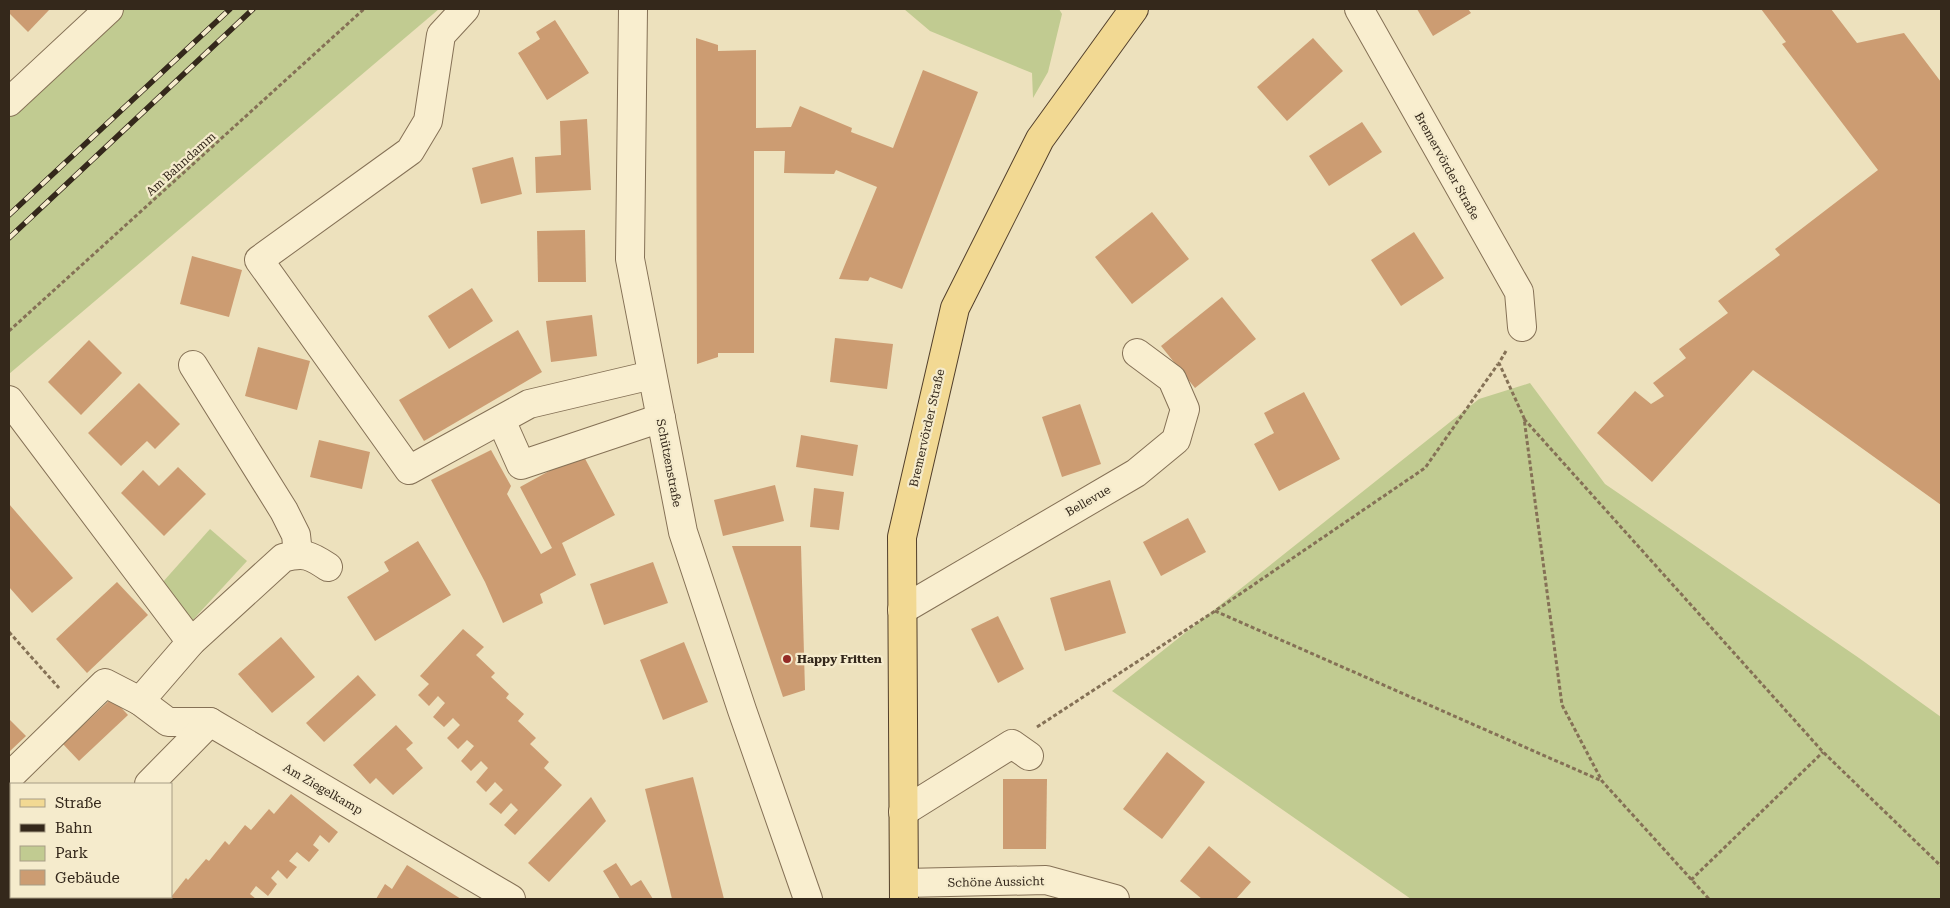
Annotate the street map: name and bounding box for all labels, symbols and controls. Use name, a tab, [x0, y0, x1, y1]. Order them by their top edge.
street label: Bremervörder Straße	[1412, 110, 1483, 222]
street label: Am Bahndamm	[143, 129, 219, 199]
street label: Bremervörder Straße	[907, 367, 947, 488]
street label: Schützenstraße	[654, 418, 684, 509]
street label: Bellevue	[1063, 482, 1113, 519]
place label: Happy Fritten	[797, 652, 882, 666]
marker: Happy Fritten	[781, 653, 793, 665]
street label: Am Ziegelkamp	[281, 761, 365, 817]
legend	[10, 783, 172, 898]
text: Straße	[55, 794, 102, 812]
text: Bahn	[55, 819, 93, 837]
text: Park	[55, 844, 89, 862]
text: Gebäude	[55, 869, 120, 887]
street label: Schöne Aussicht	[948, 874, 1045, 890]

